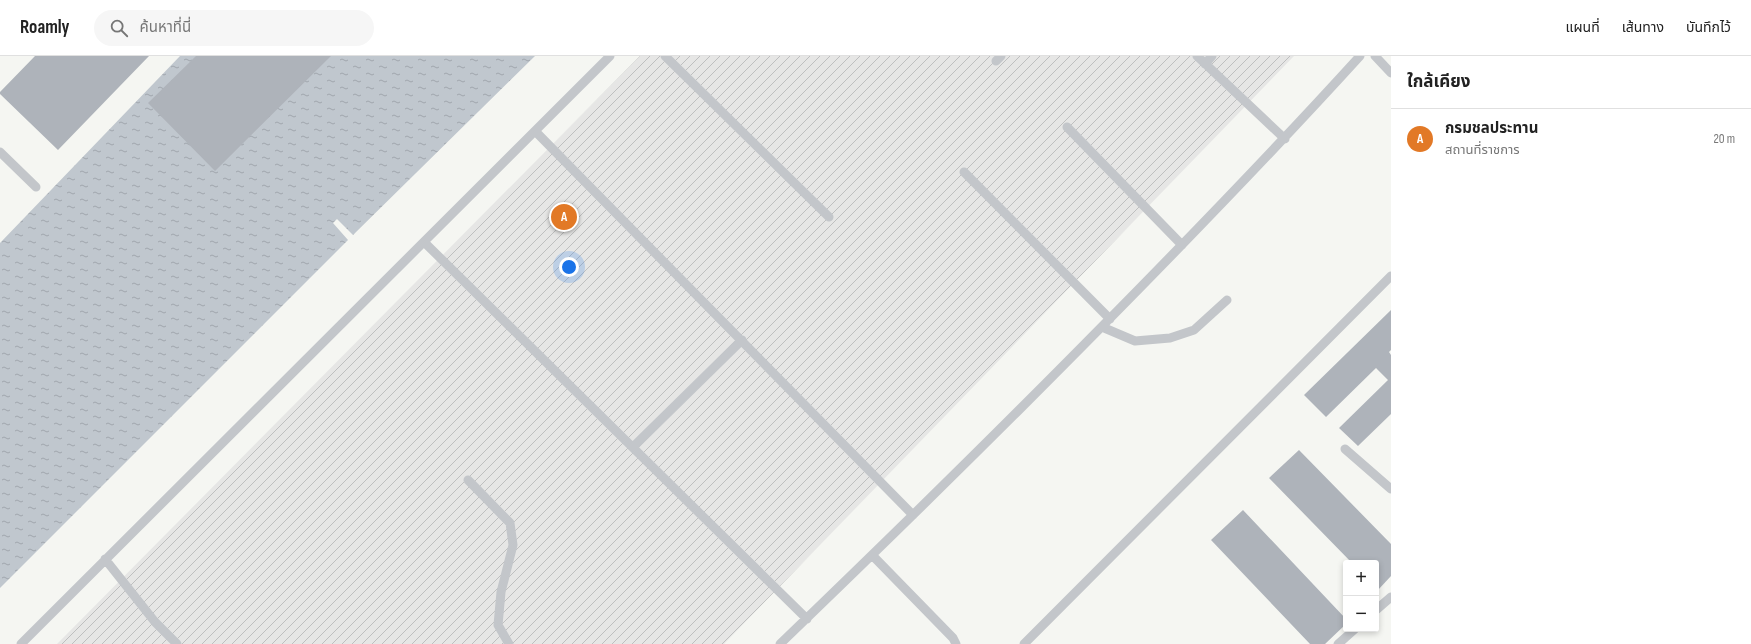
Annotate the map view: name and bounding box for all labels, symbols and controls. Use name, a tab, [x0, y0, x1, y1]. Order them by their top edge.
search box	[94, 10, 374, 46]
text: Roamly	[20, 16, 70, 39]
icon: search	[108, 17, 130, 39]
text: ค้นหาที่นี่	[140, 18, 191, 37]
text: แผนที่	[1566, 19, 1600, 36]
text: เส้นทาง	[1622, 19, 1664, 36]
text: บันทึกไว้	[1686, 19, 1731, 36]
text: ใกล้เคียง	[1407, 72, 1470, 92]
text: กรมชลประทาน	[1445, 119, 1538, 138]
text: A	[1417, 131, 1423, 147]
text: 20 m	[1713, 131, 1735, 147]
text: สถานที่ราชการ	[1445, 142, 1520, 158]
pin: A	[551, 202, 577, 232]
your location	[559, 257, 579, 277]
map controls	[1343, 560, 1379, 632]
button: +	[1343, 560, 1379, 596]
button: −	[1343, 596, 1379, 632]

